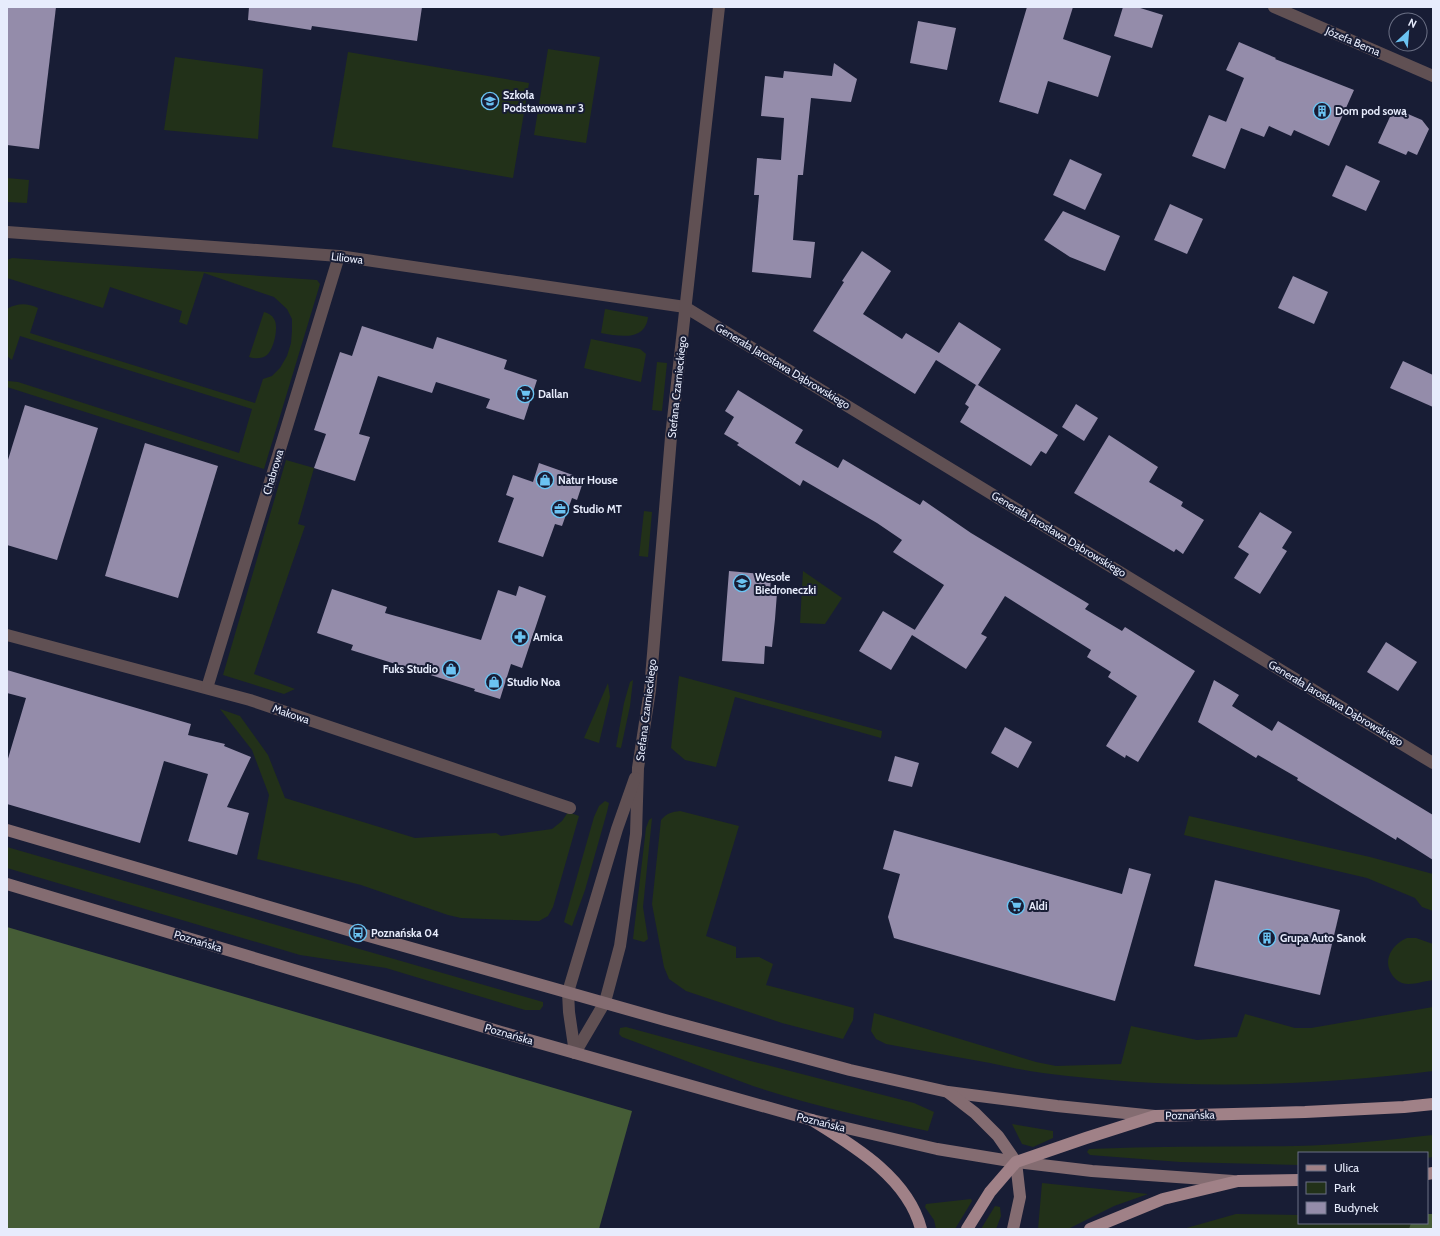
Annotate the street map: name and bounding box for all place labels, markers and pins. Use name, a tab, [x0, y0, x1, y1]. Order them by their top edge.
place label: Szkoła Podstawowa nr 3	[503, 88, 584, 115]
school or university icon: Szkoła Podstawowa nr 3	[480, 91, 500, 111]
building icon: Dom pod sową	[1312, 101, 1332, 121]
place label: Dom pod sową	[1335, 104, 1407, 118]
supermarket icon: Dallan	[515, 384, 535, 404]
place label: Dallan	[538, 387, 569, 401]
shop icon: Natur House	[535, 470, 555, 490]
place label: Natur House	[558, 473, 618, 487]
office icon: Studio MT	[550, 499, 570, 519]
place label: Studio MT	[573, 502, 622, 516]
place label: Wesołe Biedroneczki	[755, 570, 816, 597]
school or university icon: Wesołe Biedroneczki	[732, 573, 752, 593]
pharmacy icon: Arnica	[510, 627, 530, 647]
place label: Arnica	[533, 630, 563, 644]
shop icon: Fuks Studio	[441, 659, 461, 679]
place label: Fuks Studio	[383, 662, 438, 676]
shop icon: Studio Noa	[484, 672, 504, 692]
place label: Studio Noa	[507, 675, 561, 689]
supermarket icon: Aldi	[1006, 896, 1026, 916]
place label: Aldi	[1029, 899, 1048, 913]
bus stop icon: Poznańska 04	[348, 923, 368, 943]
place label: Poznańska 04	[371, 926, 439, 940]
building icon: Grupa Auto Sanok	[1257, 928, 1277, 948]
place label: Grupa Auto Sanok	[1280, 931, 1367, 945]

